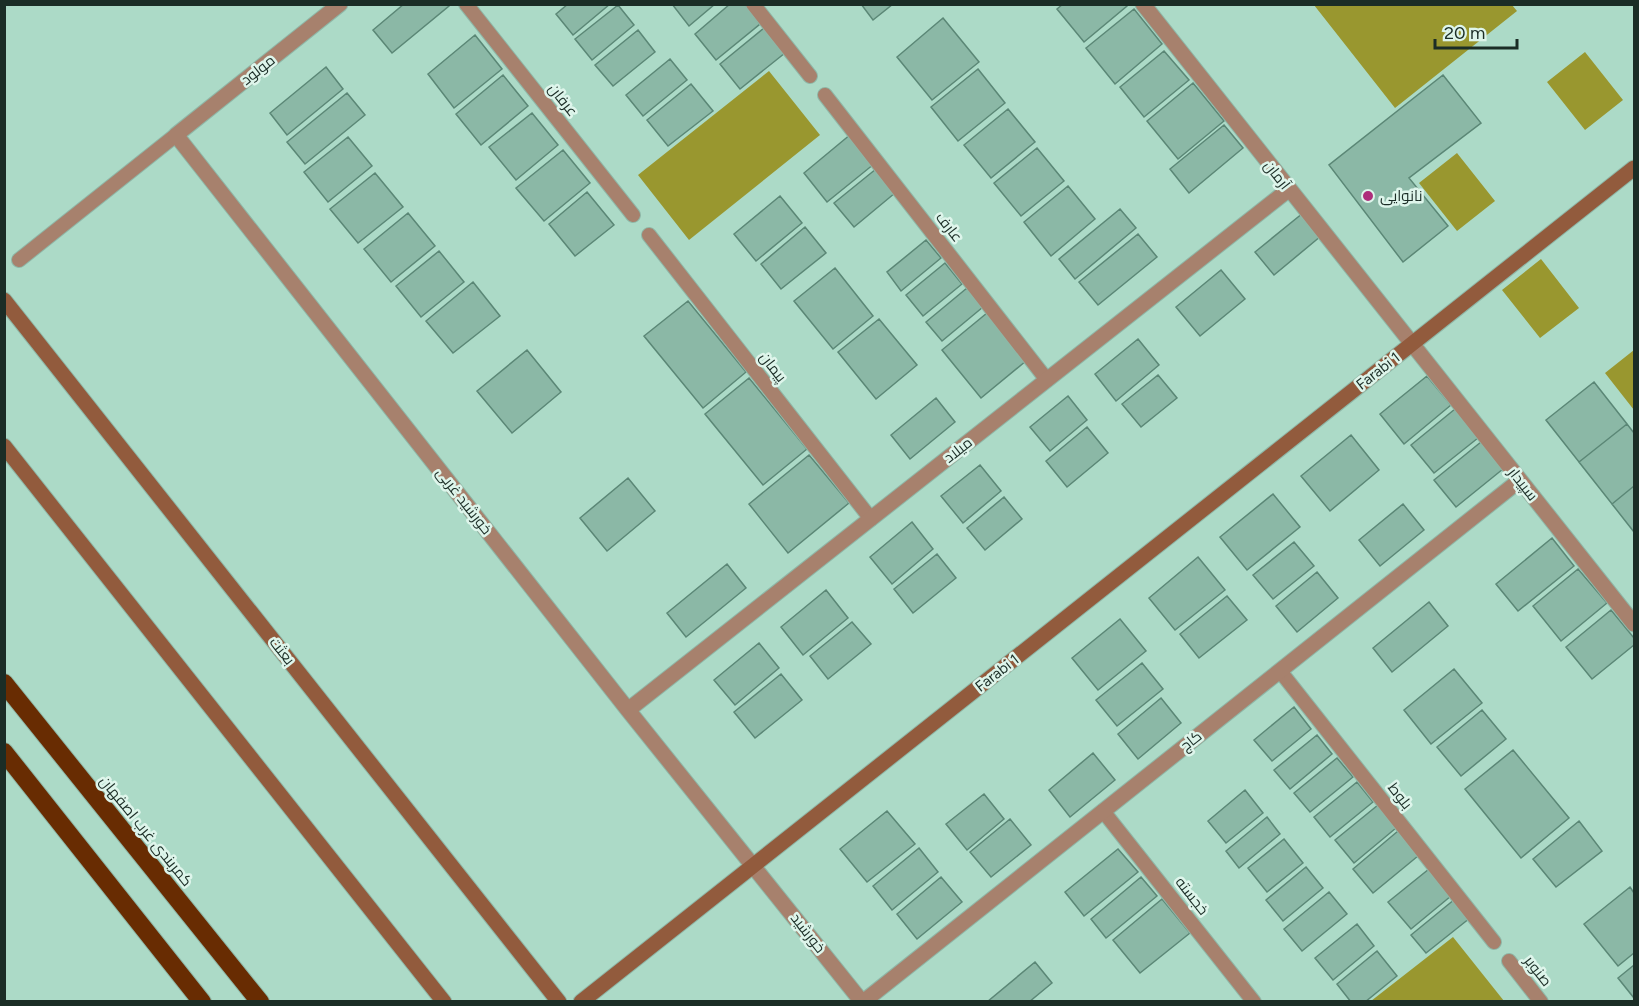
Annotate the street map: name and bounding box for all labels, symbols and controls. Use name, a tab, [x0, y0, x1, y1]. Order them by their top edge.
scale bar	[1435, 12, 1518, 50]
text: 20 m	[1444, 22, 1485, 44]
street label: مولود	[237, 51, 279, 89]
street label: عرفان	[544, 80, 581, 121]
street label: آرمان	[1259, 157, 1294, 194]
place label: نانوایی	[1380, 187, 1422, 206]
marker: نانوایی	[1361, 189, 1375, 203]
street label: عارف	[932, 209, 966, 245]
street label: پیمان	[755, 348, 790, 386]
street label: Farabi 1	[1353, 348, 1403, 394]
street label: میلاد	[940, 433, 976, 467]
street label: سپیدار	[1503, 463, 1542, 505]
street label: خورشید غربی	[431, 464, 496, 539]
street label: بعثت	[266, 634, 298, 668]
street label: Farabi 1	[972, 650, 1022, 696]
street label: کاج	[1177, 727, 1207, 757]
street label: کمربندی غرب اصفهان	[95, 772, 196, 890]
street label: بلوط	[1384, 779, 1416, 813]
street label: خجسته	[1172, 873, 1212, 919]
street label: خورشید	[787, 909, 829, 957]
street label: صنوبر	[1520, 951, 1556, 990]

